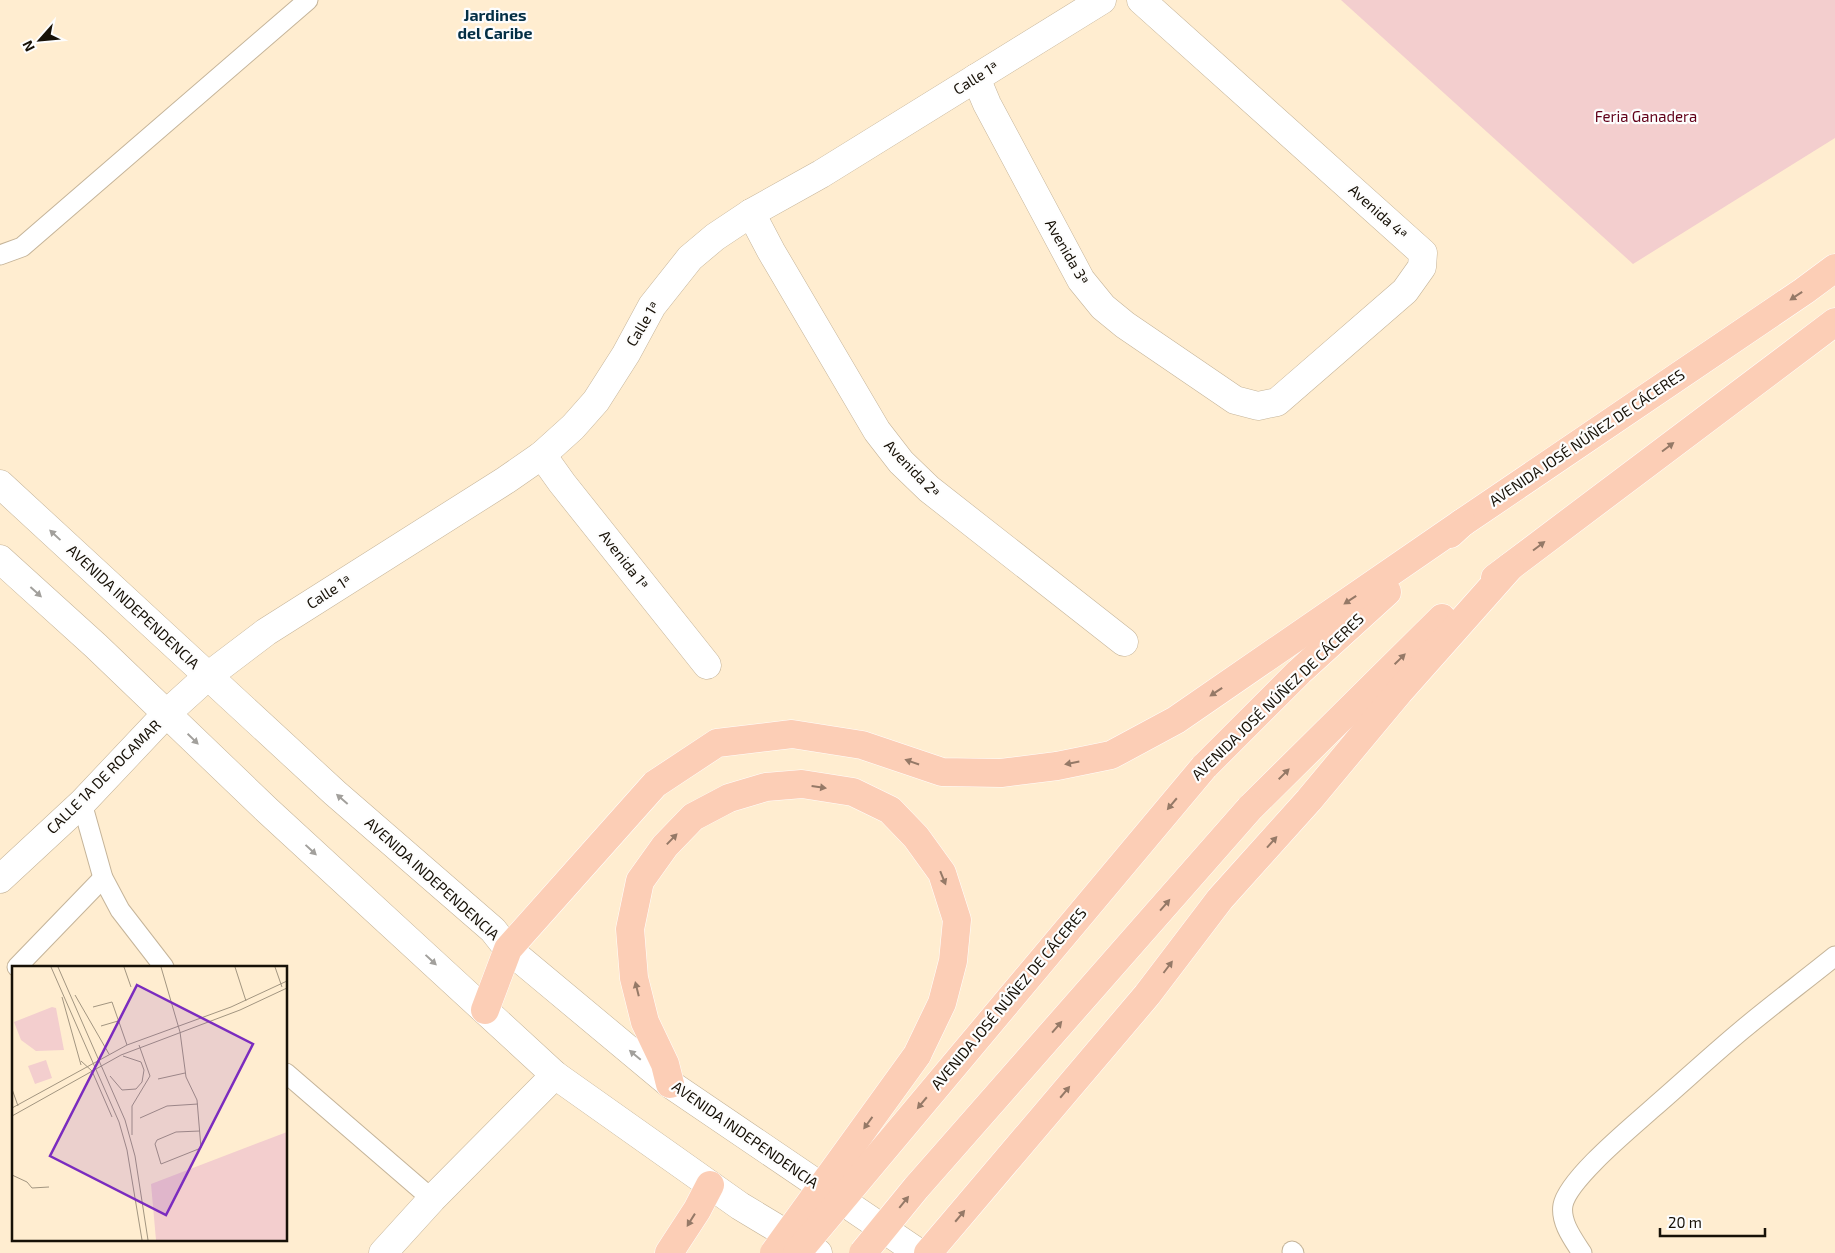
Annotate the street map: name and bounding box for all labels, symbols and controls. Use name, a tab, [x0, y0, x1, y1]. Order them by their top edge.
district label: Jardines del Caribe	[457, 5, 533, 42]
north arrow	[15, 15, 65, 65]
text: N	[18, 38, 38, 54]
street label: Calle 1ª	[950, 56, 1001, 98]
park label: Feria Ganadera	[1595, 107, 1697, 125]
street label: Avenida 4ª	[1345, 180, 1412, 243]
street label: Avenida 3ª	[1042, 216, 1094, 287]
one-way arrow	[1789, 291, 1802, 301]
street label: Calle 1ª	[622, 298, 663, 349]
street label: AVENIDA JOSÉ NÚÑEZ DE CÁCERES	[1485, 365, 1688, 509]
street label: Avenida 2ª	[881, 436, 944, 501]
one-way arrow	[1661, 441, 1674, 452]
street label: Avenida 1ª	[596, 526, 653, 593]
one-way arrow	[49, 529, 61, 541]
street label: AVENIDA INDEPENDENCIA	[64, 540, 204, 673]
one-way arrow	[1532, 540, 1545, 551]
street label: Calle 1ª	[303, 570, 354, 612]
one-way arrow	[30, 586, 43, 597]
one-way arrow	[1343, 595, 1357, 605]
street label: AVENIDA JOSÉ NÚÑEZ DE CÁCERES	[1188, 609, 1367, 783]
one-way arrow	[1393, 653, 1405, 665]
one-way arrow	[1209, 687, 1223, 697]
street label: CALLE 1A DE ROCAMAR	[42, 715, 164, 837]
one-way arrow	[186, 733, 198, 745]
one-way arrow	[904, 758, 919, 766]
one-way arrow	[1064, 759, 1080, 767]
one-way arrow	[1278, 768, 1290, 780]
one-way arrow	[811, 783, 827, 791]
one-way arrow	[336, 793, 348, 805]
one-way arrow	[1167, 797, 1178, 810]
street label: AVENIDA INDEPENDENCIA	[362, 813, 504, 944]
one-way arrow	[666, 833, 678, 845]
one-way arrow	[1266, 836, 1278, 848]
one-way arrow	[304, 845, 317, 856]
one-way arrow	[939, 871, 947, 886]
one-way arrow	[1159, 899, 1171, 911]
street label: AVENIDA JOSÉ NÚÑEZ DE CÁCERES	[927, 904, 1090, 1093]
one-way arrow	[424, 954, 436, 966]
one-way arrow	[1163, 961, 1174, 974]
inset map	[12, 966, 288, 1240]
one-way arrow	[633, 981, 641, 996]
one-way arrow	[1052, 1020, 1063, 1033]
one-way arrow	[630, 1049, 642, 1061]
street label: AVENIDA INDEPENDENCIA	[669, 1077, 823, 1192]
one-way arrow	[1059, 1086, 1070, 1099]
one-way arrow	[917, 1097, 928, 1110]
one-way arrow	[862, 1116, 873, 1129]
one-way arrow	[899, 1195, 910, 1208]
scale bar	[1660, 1206, 1765, 1238]
one-way arrow	[954, 1209, 965, 1222]
one-way arrow	[687, 1213, 696, 1227]
text: 20 m	[1668, 1213, 1702, 1231]

